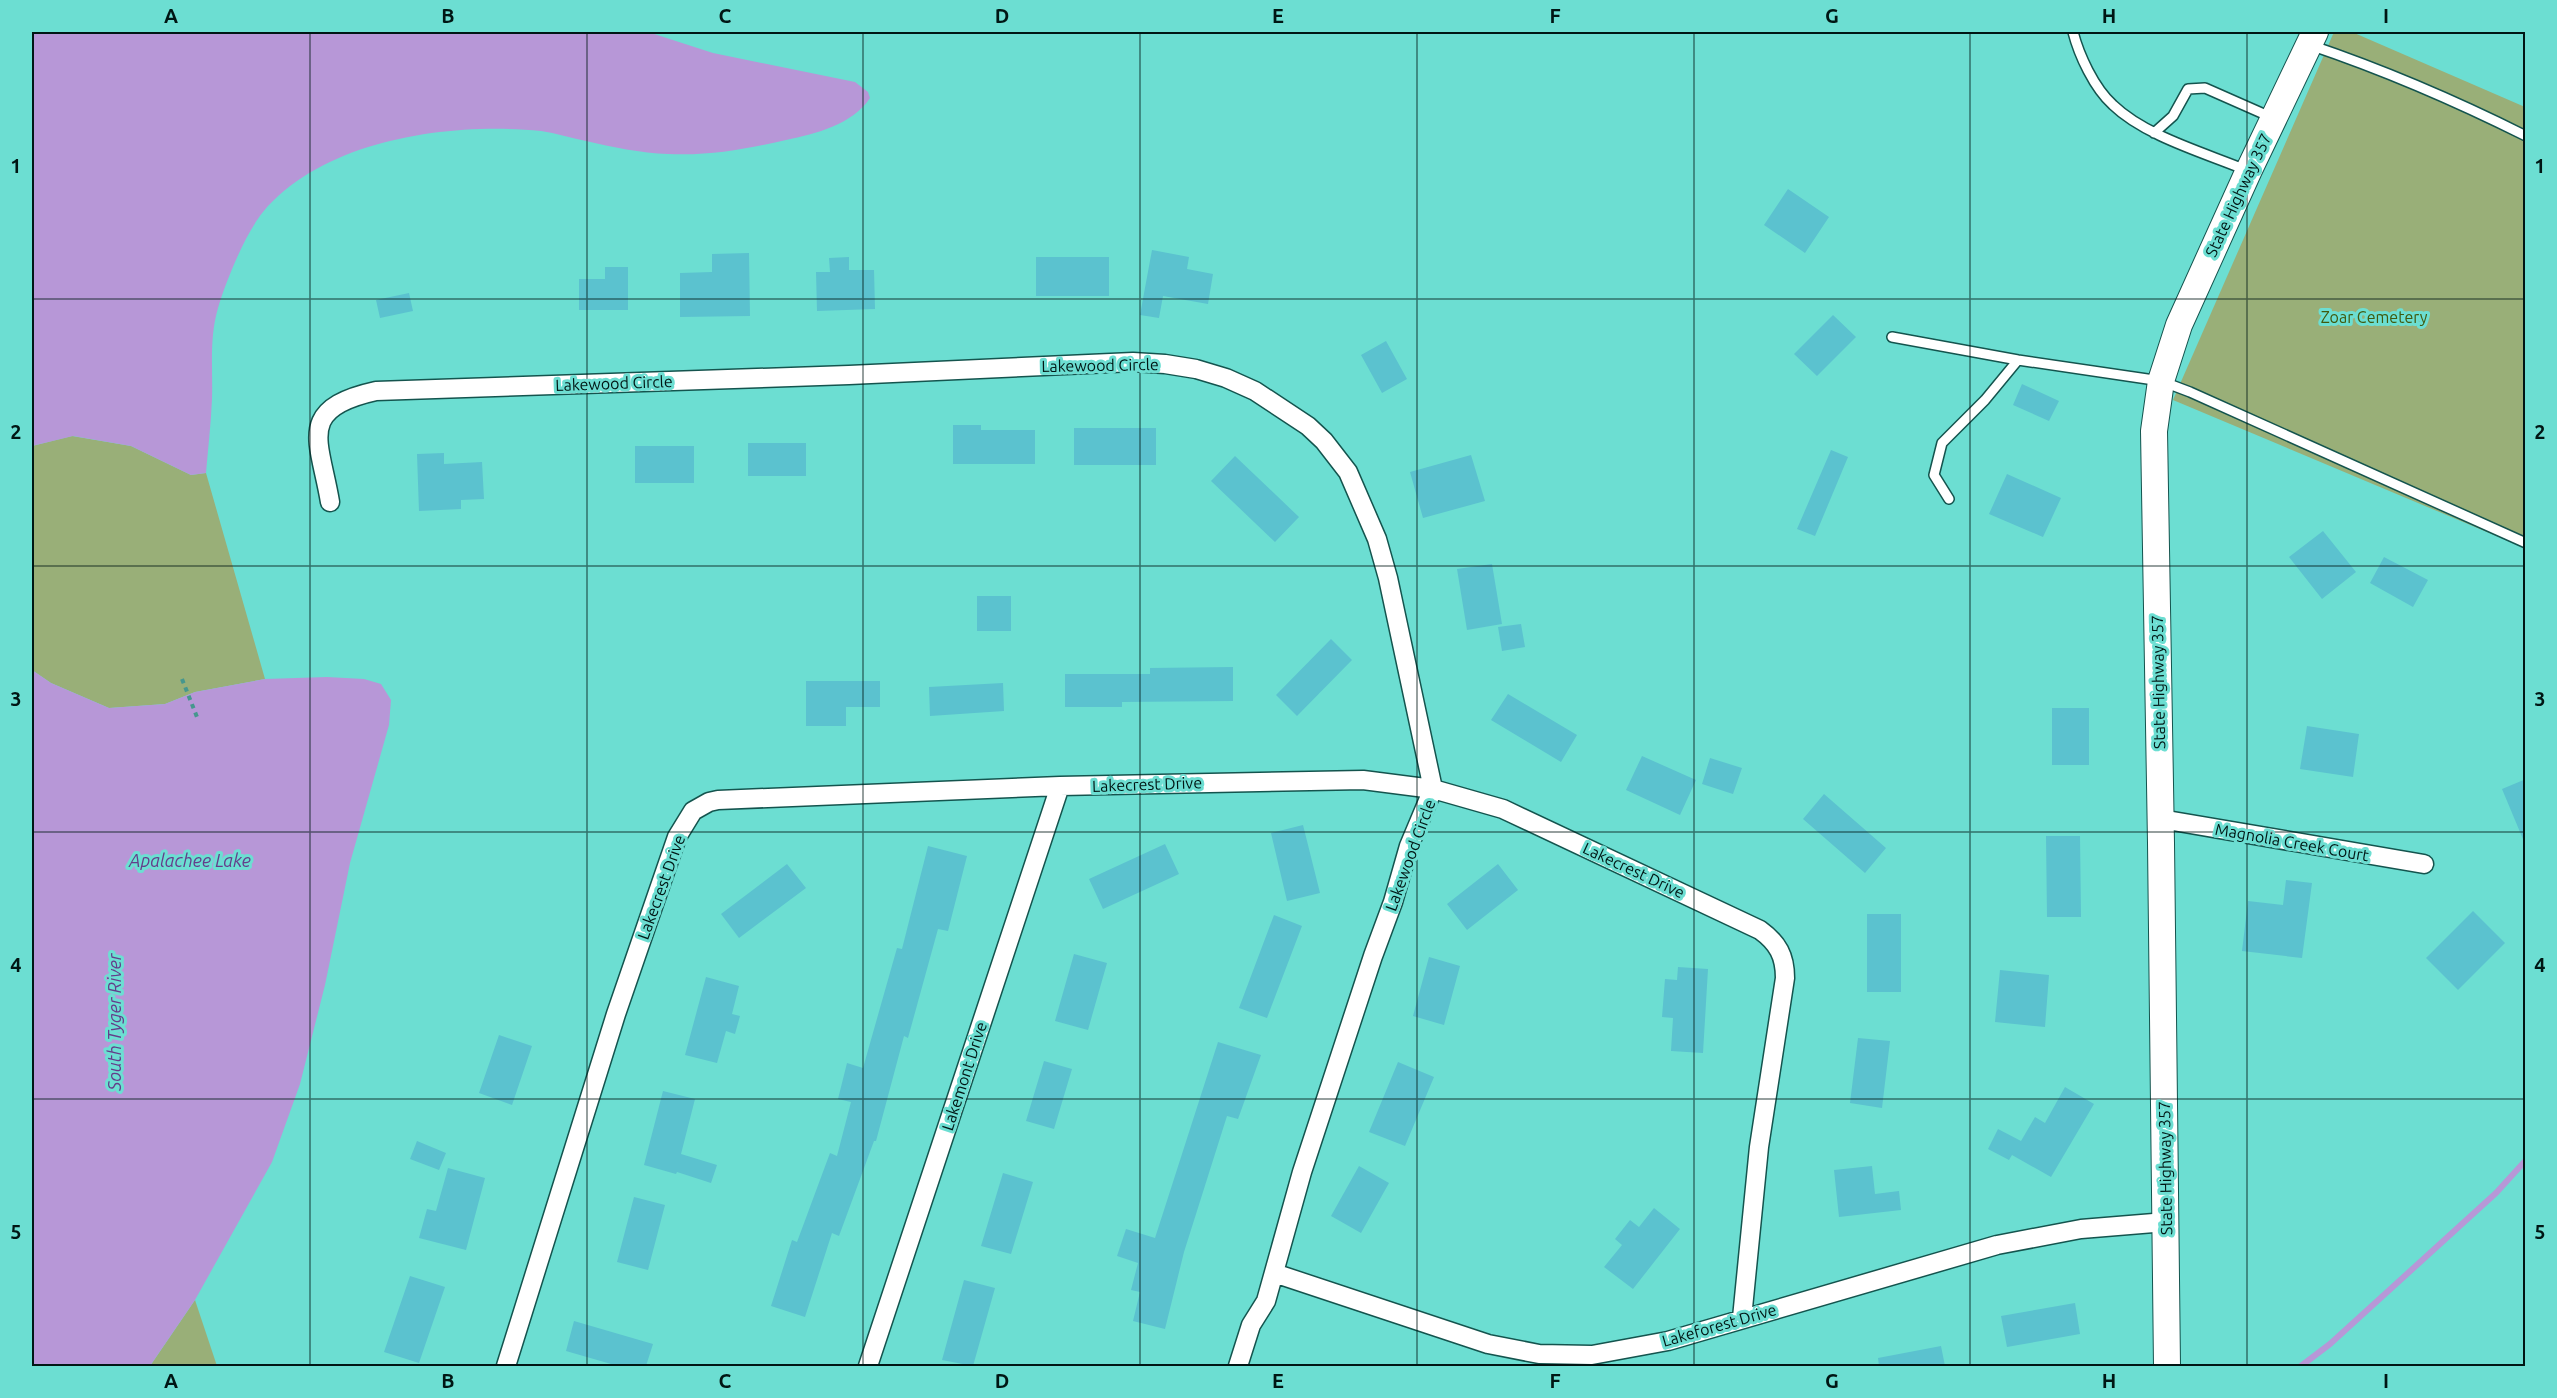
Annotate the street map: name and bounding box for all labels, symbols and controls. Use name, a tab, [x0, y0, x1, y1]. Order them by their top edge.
text: A	[164, 4, 178, 27]
text: B	[441, 4, 455, 27]
text: C	[719, 4, 732, 27]
text: D	[995, 4, 1009, 27]
text: E	[1272, 4, 1284, 27]
text: F	[1549, 4, 1561, 27]
text: G	[1825, 4, 1839, 27]
text: H	[2102, 4, 2116, 27]
text: I	[2383, 4, 2389, 27]
street label: State Highway 357	[2202, 130, 2274, 260]
text: 1	[10, 154, 22, 177]
text: 1	[2534, 154, 2546, 177]
park label: Zoar Cemetery	[2321, 308, 2428, 326]
street label: Lakewood Circle	[1041, 355, 1159, 375]
street label: Lakewood Circle	[555, 372, 673, 394]
text: 2	[10, 420, 22, 443]
text: 2	[2534, 420, 2546, 443]
street label: State Highway 357	[2148, 615, 2168, 749]
text: 3	[10, 687, 22, 710]
text: 3	[2534, 687, 2546, 710]
street label: Lakecrest Drive	[1092, 773, 1202, 795]
street label: Lakewood Circle	[1381, 797, 1439, 913]
street label: Magnolia Creek Court	[2214, 820, 2371, 865]
street label: Lakecrest Drive	[634, 832, 688, 942]
street label: Lakecrest Drive	[1580, 839, 1688, 901]
water label: Apalachee Lake	[128, 850, 251, 870]
water label: South Tyger River	[104, 952, 124, 1092]
text: 4	[10, 953, 22, 976]
text: 4	[2534, 953, 2546, 976]
street label: Lakemont Drive	[938, 1019, 990, 1133]
street label: State Highway 357	[2155, 1101, 2175, 1235]
text: 5	[10, 1220, 22, 1243]
text: 5	[2534, 1220, 2546, 1243]
street label: Lakeforest Drive	[1660, 1300, 1778, 1350]
text: A	[164, 1369, 178, 1392]
text: B	[441, 1369, 455, 1392]
text: C	[719, 1369, 732, 1392]
text: D	[995, 1369, 1009, 1392]
text: E	[1272, 1369, 1284, 1392]
text: F	[1549, 1369, 1561, 1392]
text: G	[1825, 1369, 1839, 1392]
text: H	[2102, 1369, 2116, 1392]
text: I	[2383, 1369, 2389, 1392]

